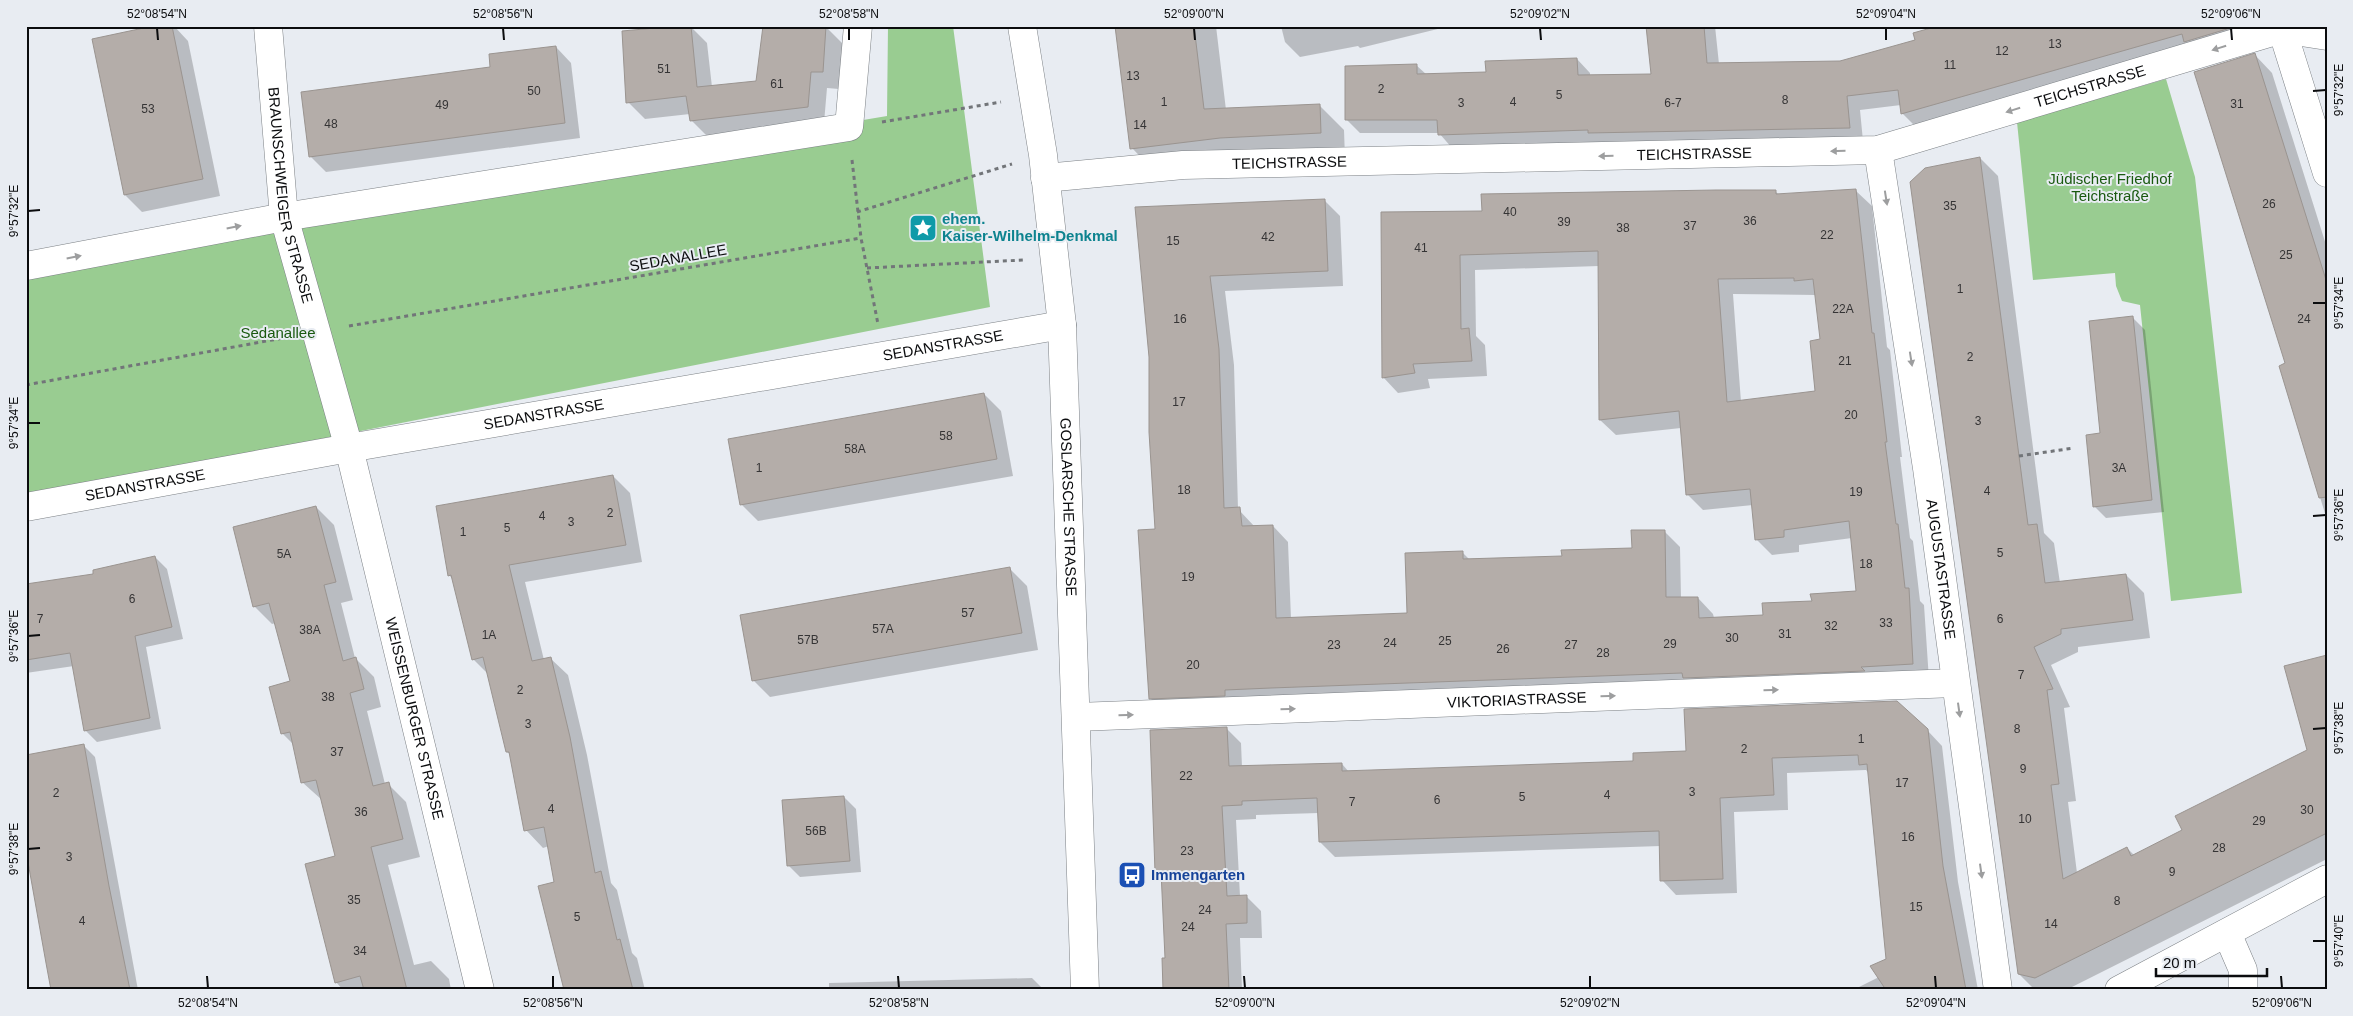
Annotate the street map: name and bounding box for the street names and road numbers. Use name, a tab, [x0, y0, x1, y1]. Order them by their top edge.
street label: TEICHSTRASSE	[2032, 61, 2147, 111]
street label: BRAUNSCHWEIGER STRASSE	[265, 86, 317, 305]
street label: TEICHSTRASSE	[1637, 144, 1752, 163]
street label: TEICHSTRASSE	[1232, 152, 1347, 172]
street label: SEDANALLEE	[628, 241, 728, 274]
street label: SEDANSTRASSE	[881, 326, 1004, 364]
street label: SEDANSTRASSE	[482, 395, 605, 433]
street label: GOSLARSCHE STRASSE	[1057, 418, 1080, 597]
street label: SEDANSTRASSE	[83, 465, 206, 504]
street label: AUGUSTASTRASSE	[1923, 498, 1959, 641]
street label: WEISSENBURGER STRASSE	[382, 615, 448, 821]
street label: VIKTORIASTRASSE	[1446, 688, 1587, 711]

